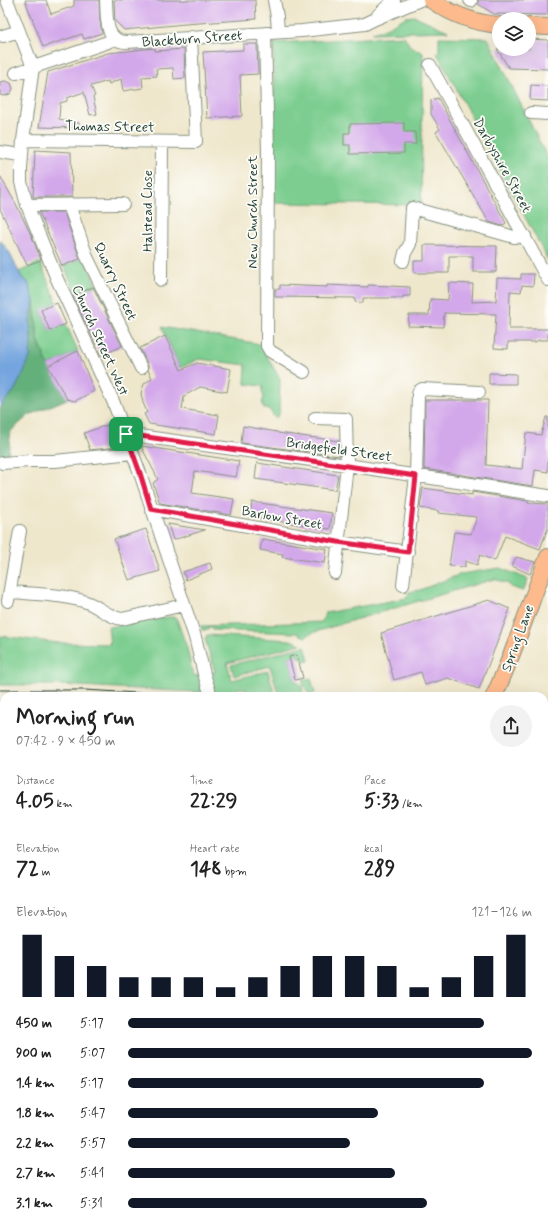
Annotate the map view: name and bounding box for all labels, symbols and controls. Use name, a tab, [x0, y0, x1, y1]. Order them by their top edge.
map controls	[492, 12, 536, 56]
button: layers	[492, 12, 536, 56]
street label: Blackburn Street	[141, 27, 243, 51]
street label: Darbyshire Street	[469, 115, 536, 216]
street label: Thomas Street	[65, 117, 155, 137]
street label: New Church Street	[244, 154, 262, 269]
street label: Halstead Close	[139, 170, 157, 252]
street label: Quarry Street	[89, 240, 141, 323]
street label: Church Street West	[68, 282, 133, 399]
pin	[109, 417, 143, 451]
icon: arrive	[115, 423, 137, 445]
street label: Bridgefield Street	[285, 434, 393, 466]
street label: Barlow Street	[240, 502, 324, 534]
street label: Spring Lane	[498, 602, 540, 675]
text: Morning run	[16, 704, 135, 732]
button: share	[490, 705, 532, 747]
text: 07:42 · 9 × 450 m	[16, 733, 115, 750]
text: Distance	[16, 774, 55, 788]
text: Time	[190, 774, 213, 788]
text: Pace	[364, 774, 386, 788]
text: 4.05	[16, 788, 54, 815]
text: 22:29	[190, 788, 237, 815]
text: 5:33	[364, 788, 399, 815]
text: km	[54, 797, 73, 811]
text: /km	[399, 797, 423, 811]
text: Elevation	[16, 842, 59, 856]
text: Heart rate	[190, 842, 239, 856]
text: kcal	[364, 842, 382, 856]
text: 72	[16, 856, 39, 883]
text: 148	[190, 856, 222, 883]
text: 289	[364, 856, 395, 883]
text: m	[39, 865, 50, 879]
text: bpm	[222, 865, 247, 879]
text: Elevation	[16, 904, 67, 921]
text: 121–126 m	[472, 904, 532, 921]
text: 450 m	[16, 1015, 52, 1032]
text: 5:17	[80, 1015, 104, 1032]
text: 900 m	[16, 1045, 52, 1062]
text: 5:07	[80, 1045, 105, 1062]
text: 1.4 km	[16, 1075, 55, 1092]
text: 5:17	[80, 1075, 104, 1092]
text: 1.8 km	[16, 1105, 54, 1122]
text: 5:47	[80, 1105, 105, 1122]
text: 2.2 km	[16, 1135, 54, 1152]
text: 5:57	[80, 1135, 106, 1152]
text: 2.7 km	[16, 1165, 55, 1182]
text: 5:41	[80, 1165, 104, 1182]
text: 3.1 km	[16, 1195, 53, 1212]
text: 5:31	[80, 1195, 103, 1212]

